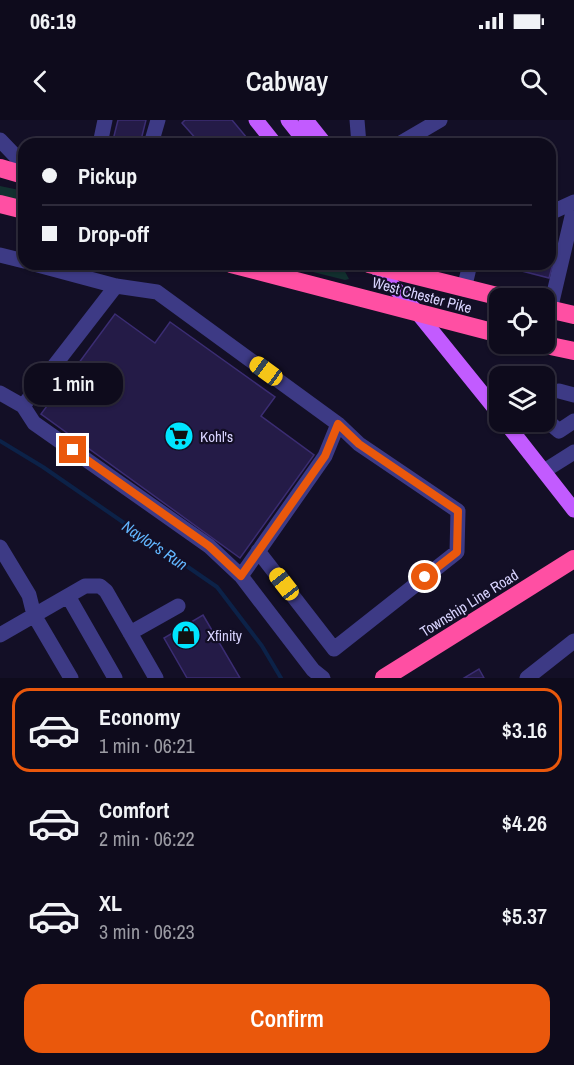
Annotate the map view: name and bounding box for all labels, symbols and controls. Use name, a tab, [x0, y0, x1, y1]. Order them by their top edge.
text: 06:19	[30, 6, 76, 36]
text: Cabway	[246, 63, 328, 99]
icon: back	[24, 65, 57, 98]
icon: search	[517, 65, 550, 98]
text: Pickup	[78, 161, 137, 191]
text: Drop-off	[78, 219, 149, 249]
street label: West Chester Pike	[370, 272, 474, 318]
map controls	[489, 288, 555, 432]
button: locate	[489, 288, 555, 354]
car	[246, 353, 286, 389]
callout: 1 min	[23, 363, 122, 405]
button: layers	[489, 366, 555, 432]
text: 1 min	[52, 370, 95, 397]
supermarket icon: Kohl's	[163, 420, 195, 452]
place label: Kohl's	[200, 426, 233, 447]
route end	[59, 436, 86, 463]
water label: Naylor's Run	[118, 515, 192, 575]
route start	[411, 563, 438, 590]
car	[266, 564, 302, 604]
street label: Township Line Road	[416, 564, 522, 642]
shop icon: Xfinity	[170, 619, 202, 651]
place label: Xfinity	[207, 625, 243, 646]
text: Economy	[99, 702, 180, 732]
icon: car	[27, 703, 81, 757]
text: $3.16	[502, 715, 547, 745]
text: 1 min · 06:21	[99, 732, 195, 759]
text: Comfort	[99, 795, 169, 825]
icon: car	[27, 796, 81, 850]
text: $4.26	[502, 808, 547, 838]
text: 2 min · 06:22	[99, 825, 195, 852]
text: XL	[99, 888, 122, 918]
icon: car	[27, 889, 81, 943]
text: $5.37	[502, 901, 547, 931]
text: 3 min · 06:23	[99, 918, 195, 945]
button: Confirm	[24, 984, 550, 1053]

